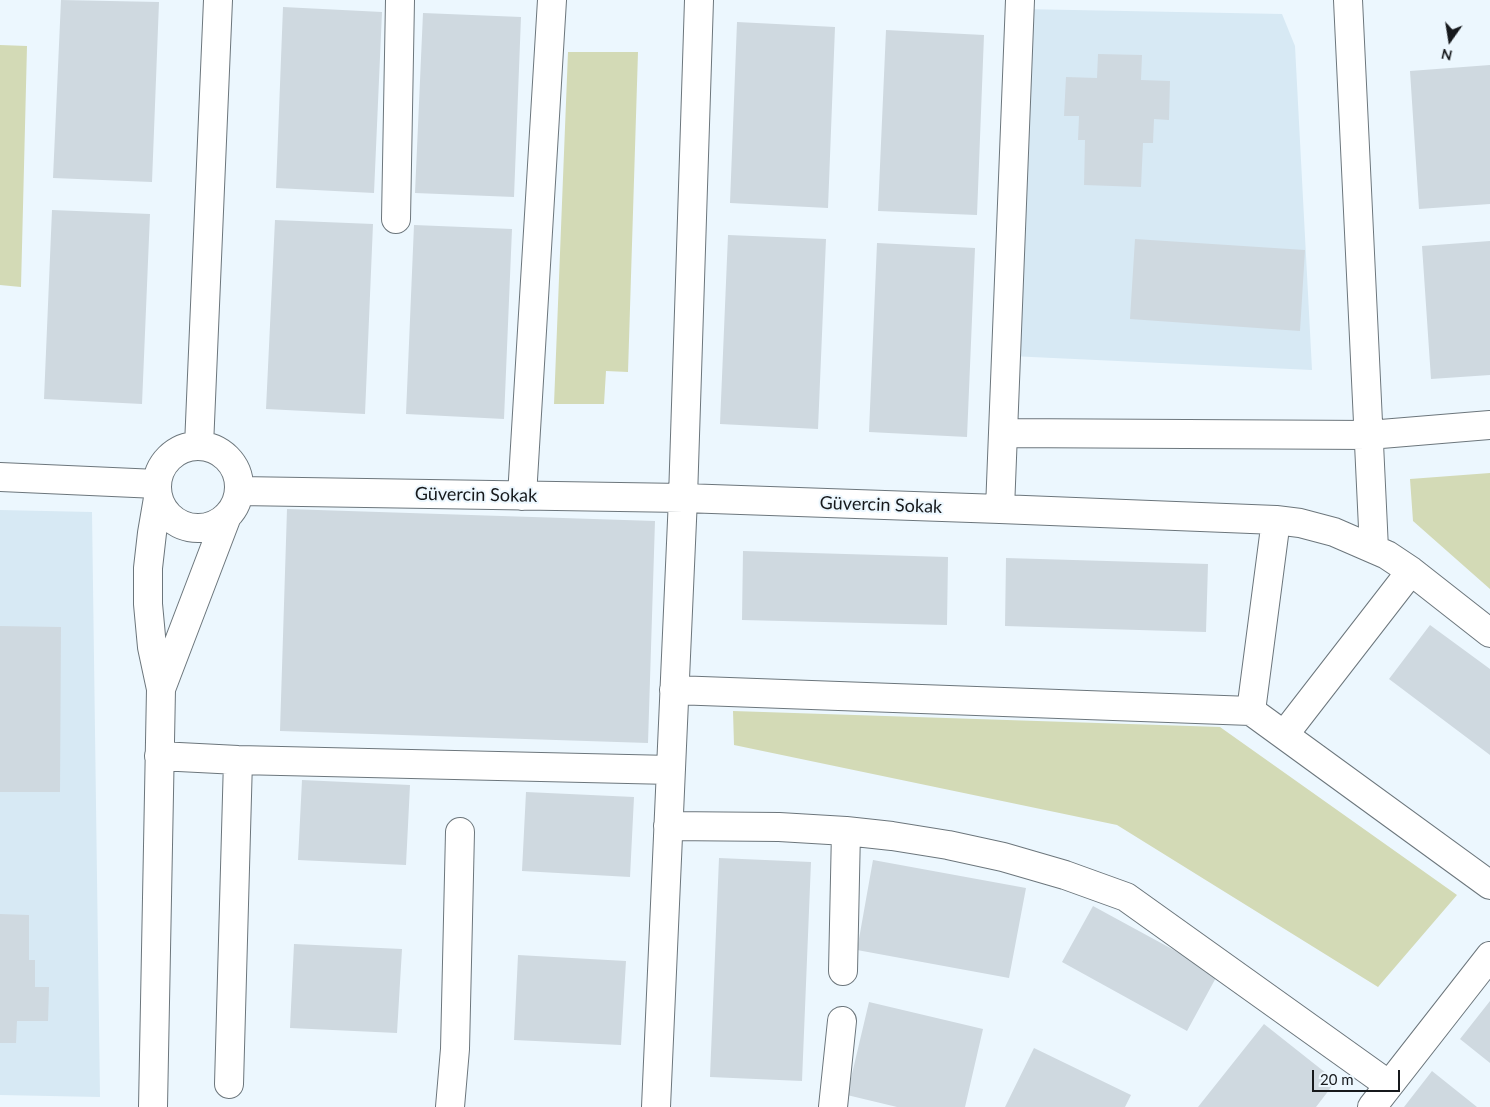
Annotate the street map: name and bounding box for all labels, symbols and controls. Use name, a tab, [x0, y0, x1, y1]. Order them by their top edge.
north arrow	[1425, 15, 1475, 65]
text: N	[1439, 46, 1454, 65]
street label: Güvercin Sokak	[415, 483, 537, 507]
street label: Güvercin Sokak	[819, 492, 943, 518]
scale bar	[1315, 1060, 1402, 1092]
text: 20 m	[1320, 1070, 1354, 1088]

